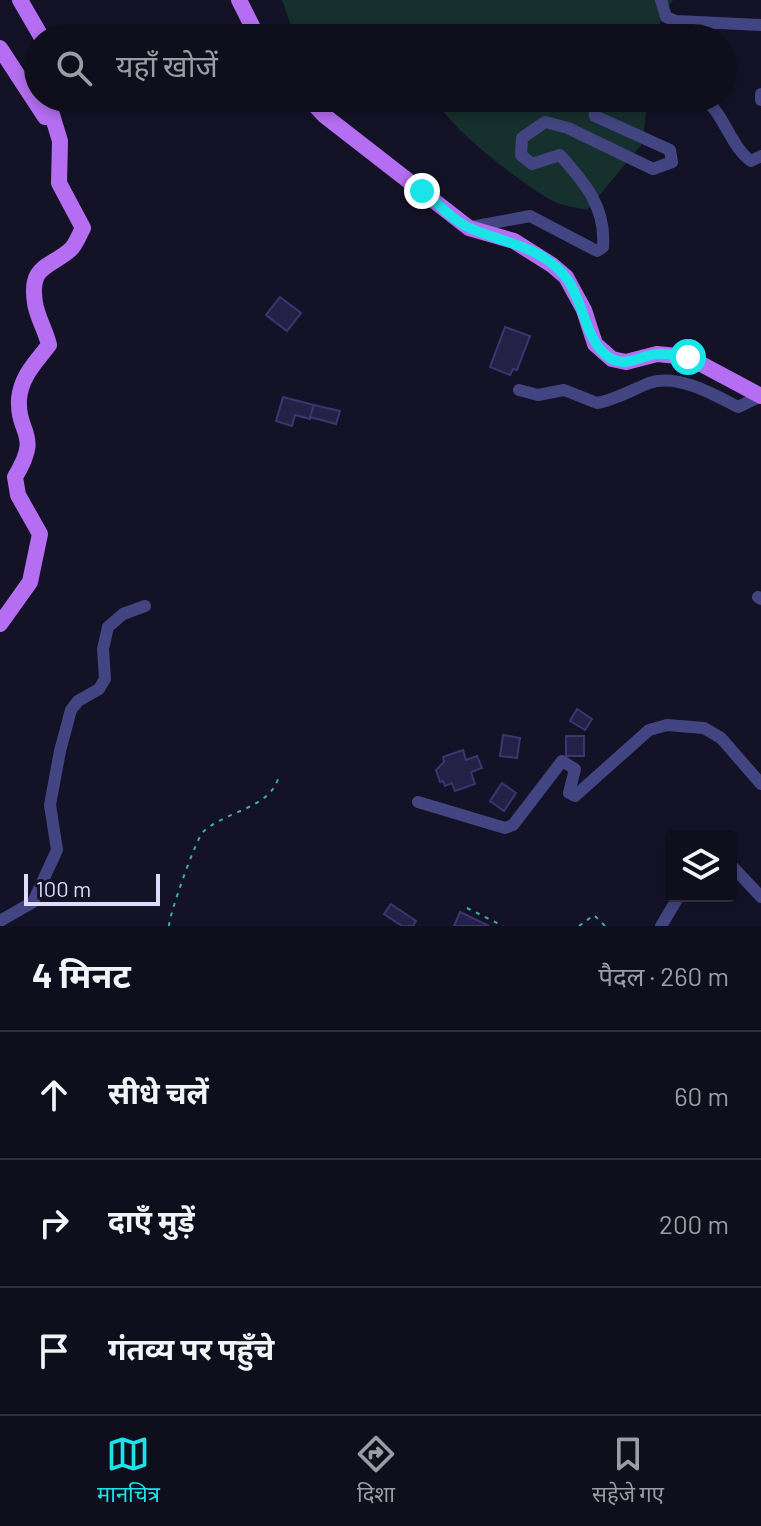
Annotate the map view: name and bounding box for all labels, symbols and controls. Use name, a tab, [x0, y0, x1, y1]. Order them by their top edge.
search box	[24, 24, 737, 112]
icon: search	[52, 46, 96, 90]
text: यहाँ खोजें	[116, 47, 218, 83]
route end	[404, 173, 440, 209]
route start	[670, 339, 706, 375]
map controls	[665, 830, 737, 902]
button: layers	[665, 830, 737, 902]
scale bar	[24, 870, 160, 906]
text: 100 m	[36, 875, 91, 901]
text: 4 मिनट	[32, 954, 131, 995]
text: पैदल · 260 m	[598, 960, 729, 991]
icon: ahead	[32, 1073, 76, 1117]
text: सीधे चलें	[108, 1074, 209, 1110]
text: 60 m	[674, 1080, 729, 1111]
icon: right	[32, 1201, 76, 1245]
text: दाएँ मुड़ें	[108, 1202, 195, 1238]
text: 200 m	[659, 1208, 729, 1239]
icon: arrive	[32, 1329, 76, 1373]
text: गंतव्य पर पहुँचे	[108, 1330, 274, 1366]
tab: मानचित्र	[97, 1432, 160, 1511]
tab: दिशा	[354, 1432, 398, 1511]
tab: सहेजे गए	[592, 1432, 664, 1511]

